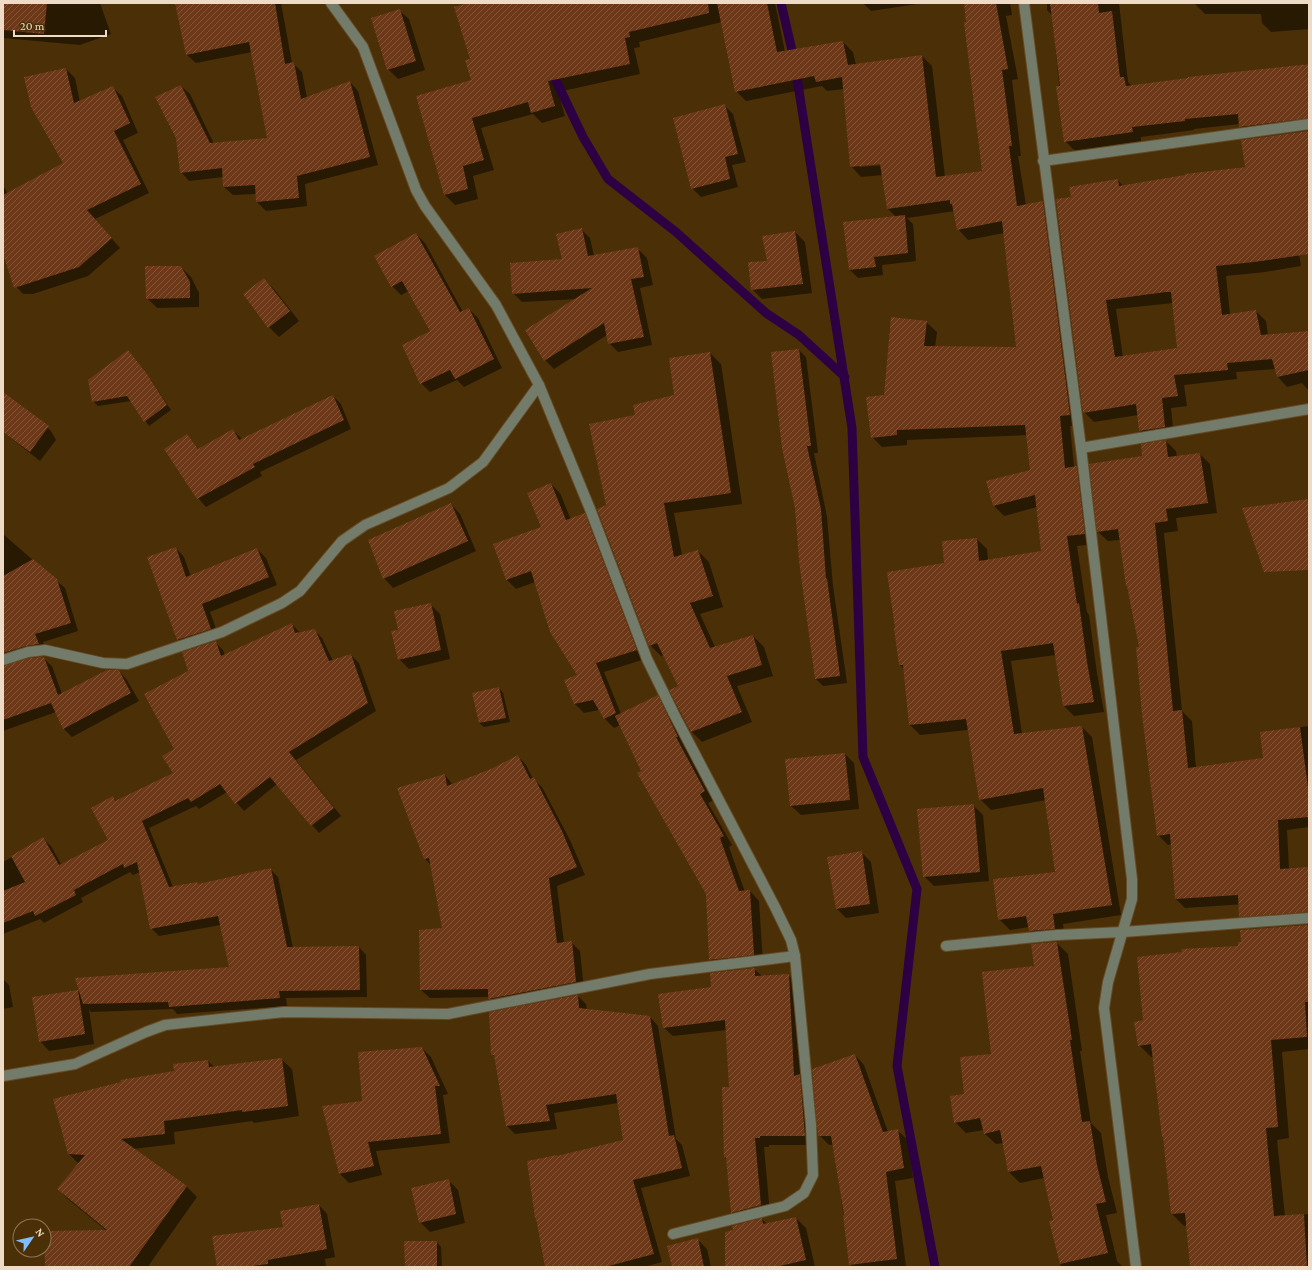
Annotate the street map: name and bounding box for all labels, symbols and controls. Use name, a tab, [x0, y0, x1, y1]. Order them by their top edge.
scale bar	[14, 12, 106, 38]
text: 20 m	[20, 19, 45, 33]
north arrow	[12, 1218, 52, 1258]
text: N	[33, 1226, 48, 1239]

